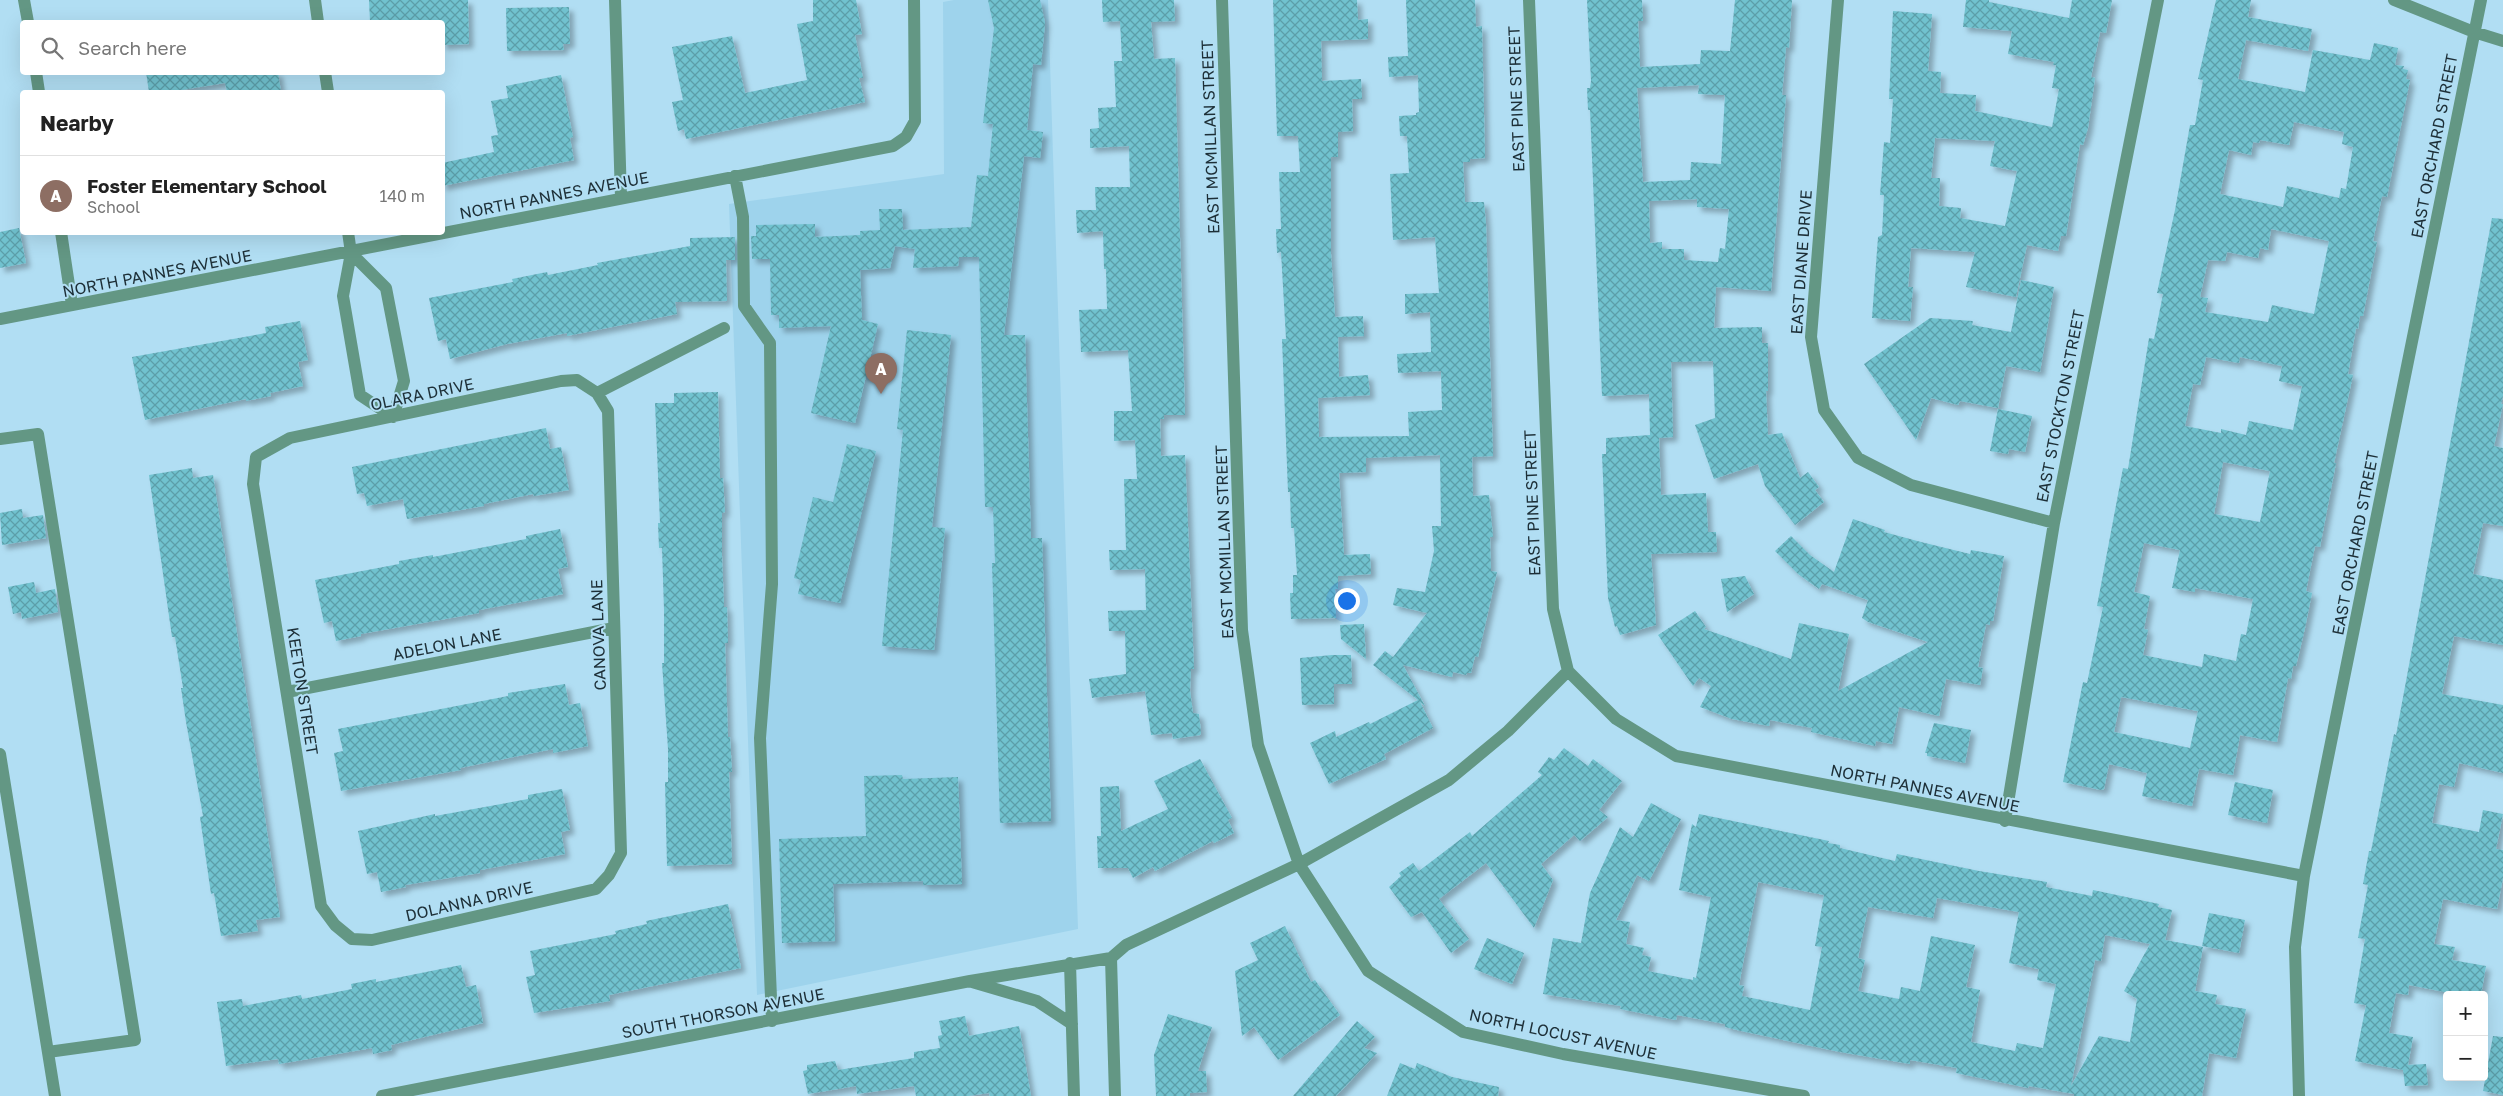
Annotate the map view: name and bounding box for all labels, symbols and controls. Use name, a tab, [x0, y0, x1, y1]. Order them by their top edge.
search box	[20, 20, 445, 75]
street label: EAST PINE STREET	[1503, 26, 1529, 172]
icon: search	[38, 34, 66, 62]
text: Search here	[78, 36, 187, 59]
street label: EAST MCMILLAN STREET	[1197, 40, 1223, 234]
street label: EAST ORCHARD STREET	[2406, 52, 2462, 240]
text: Nearby	[40, 110, 114, 136]
street label: NORTH PANNES AVENUE	[458, 167, 650, 223]
text: Foster Elementary School	[87, 174, 327, 197]
text: A	[50, 186, 62, 206]
text: 140 m	[379, 186, 425, 206]
street label: EAST DIANE DRIVE	[1786, 189, 1816, 335]
text: School	[87, 197, 140, 217]
street label: NORTH PANNES AVENUE	[61, 245, 253, 301]
street label: EAST STOCKTON STREET	[2031, 308, 2089, 504]
pin: A	[865, 353, 897, 394]
street label: OLARA DRIVE	[368, 373, 476, 415]
street label: EAST PINE STREET	[1519, 430, 1545, 576]
street label: EAST MCMILLAN STREET	[1211, 445, 1237, 639]
street label: EAST ORCHARD STREET	[2327, 449, 2383, 637]
street label: CANOVA LANE	[586, 579, 610, 691]
your location	[1334, 588, 1360, 614]
street label: ADELON LANE	[391, 624, 503, 664]
street label: KEETON STREET	[283, 626, 323, 756]
street label: NORTH PANNES AVENUE	[1829, 760, 2021, 816]
street label: DOLANNA DRIVE	[403, 877, 535, 925]
street label: SOUTH THORSON AVENUE	[620, 984, 826, 1042]
map controls	[2443, 991, 2488, 1081]
button: +	[2443, 991, 2488, 1036]
street label: NORTH LOCUST AVENUE	[1467, 1004, 1659, 1064]
button: −	[2443, 1036, 2488, 1081]

